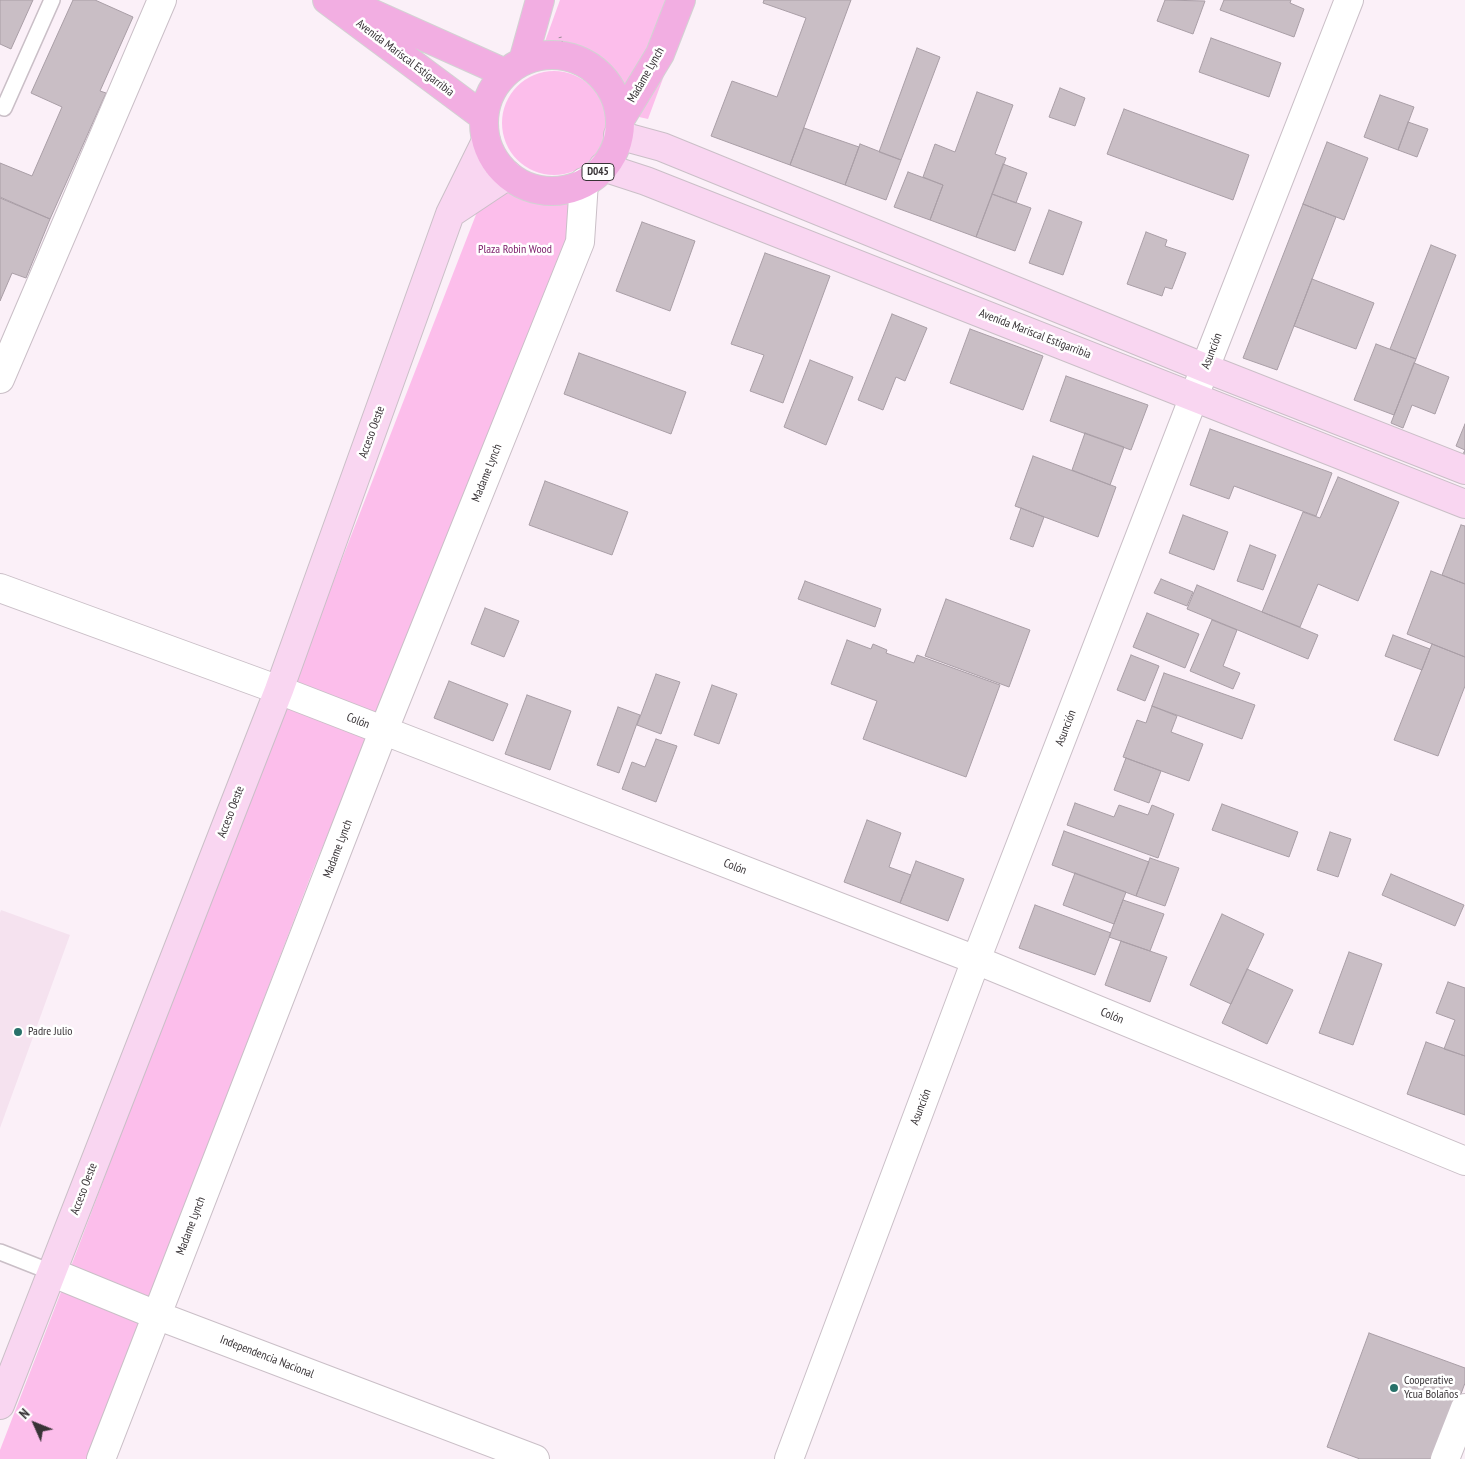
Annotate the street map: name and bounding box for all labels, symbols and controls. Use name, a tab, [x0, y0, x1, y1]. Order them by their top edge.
street label: Avenida Mariscal Estigarribia	[353, 16, 457, 100]
street label: Madame Lynch	[624, 45, 668, 105]
road number: D045	[582, 163, 614, 180]
park label: Plaza Robin Wood	[478, 243, 552, 257]
street label: Avenida Mariscal Estigarribia	[977, 306, 1093, 362]
street label: Asunción	[1199, 331, 1225, 371]
street label: Acceso Oeste	[356, 404, 388, 460]
street label: Madame Lynch	[469, 442, 505, 504]
street label: Asunción	[1053, 708, 1079, 748]
street label: Colón	[344, 710, 372, 732]
street label: Acceso Oeste	[215, 784, 247, 840]
street label: Madame Lynch	[320, 818, 356, 880]
street label: Colón	[721, 856, 749, 878]
street label: Colón	[1098, 1005, 1126, 1027]
place label: Padre Julio	[28, 1025, 73, 1039]
marker: Padre Julio	[12, 1026, 24, 1038]
street label: Asunción	[908, 1087, 934, 1127]
street label: Acceso Oeste	[68, 1161, 100, 1217]
street label: Madame Lynch	[173, 1195, 209, 1257]
street label: Independencia Nacional	[218, 1332, 316, 1382]
place label: Cooperative Ycua Bolaños	[1404, 1374, 1458, 1402]
marker: Cooperative Ycua Bolaños	[1388, 1382, 1400, 1394]
north arrow	[10, 1399, 60, 1449]
text: N	[15, 1405, 33, 1423]

